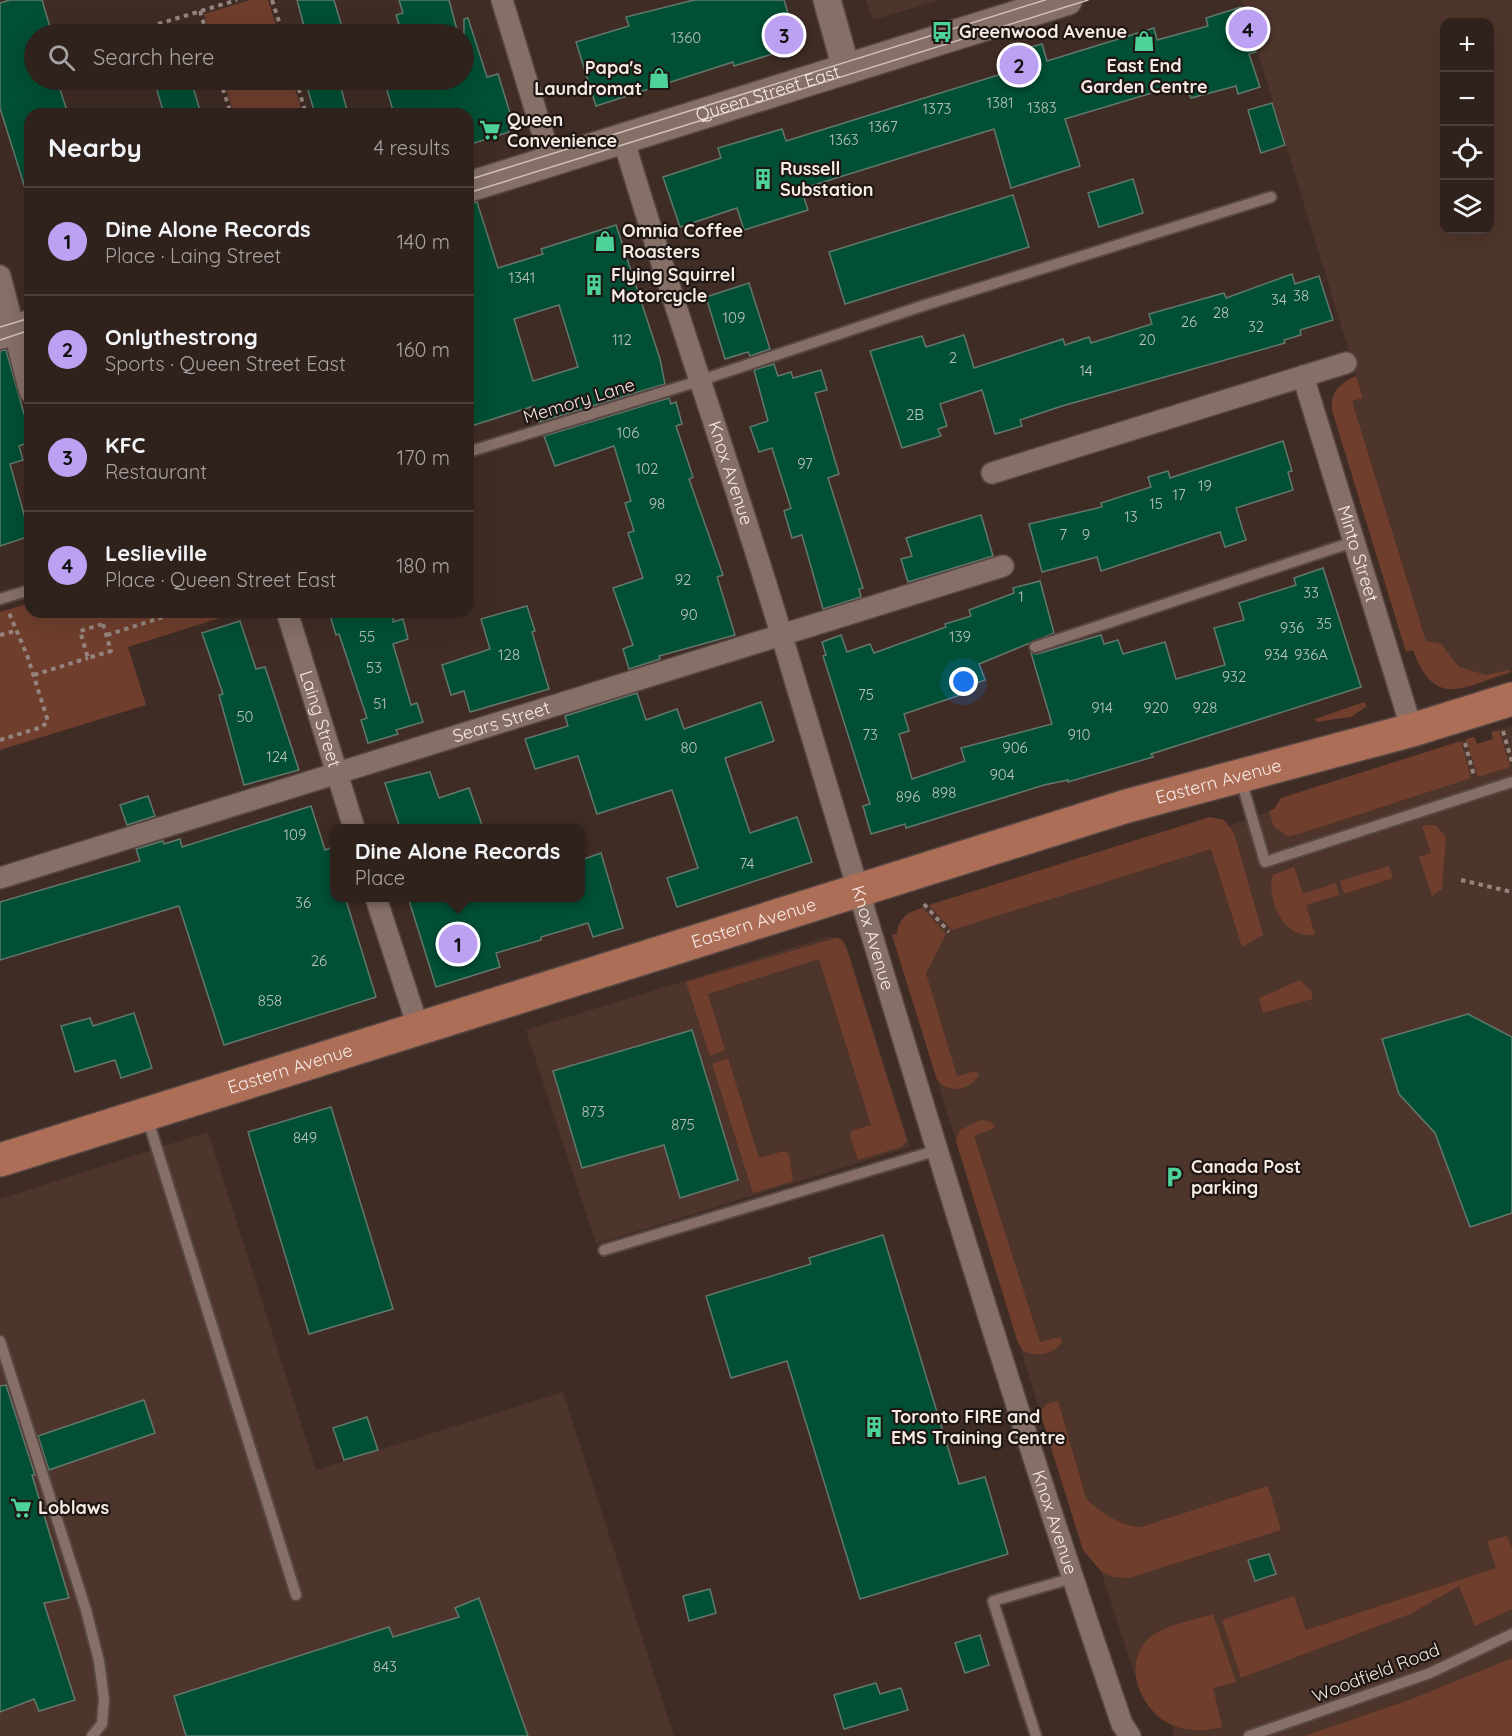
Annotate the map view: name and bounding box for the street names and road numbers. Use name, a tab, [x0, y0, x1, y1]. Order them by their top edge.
street label: Queen Street East	[693, 60, 842, 126]
street label: Memory Lane	[520, 373, 637, 428]
street label: Knox Avenue	[703, 418, 759, 528]
street label: Minto Street	[1332, 502, 1384, 605]
street label: Laing Street	[295, 668, 346, 770]
street label: Sears Street	[450, 696, 553, 748]
street label: Eastern Avenue	[1153, 753, 1284, 809]
street label: Knox Avenue	[846, 883, 900, 993]
street label: Eastern Avenue	[688, 892, 819, 953]
street label: Eastern Avenue	[225, 1038, 355, 1099]
street label: Knox Avenue	[1027, 1467, 1083, 1577]
street label: Woodfield Road	[1309, 1638, 1443, 1707]

